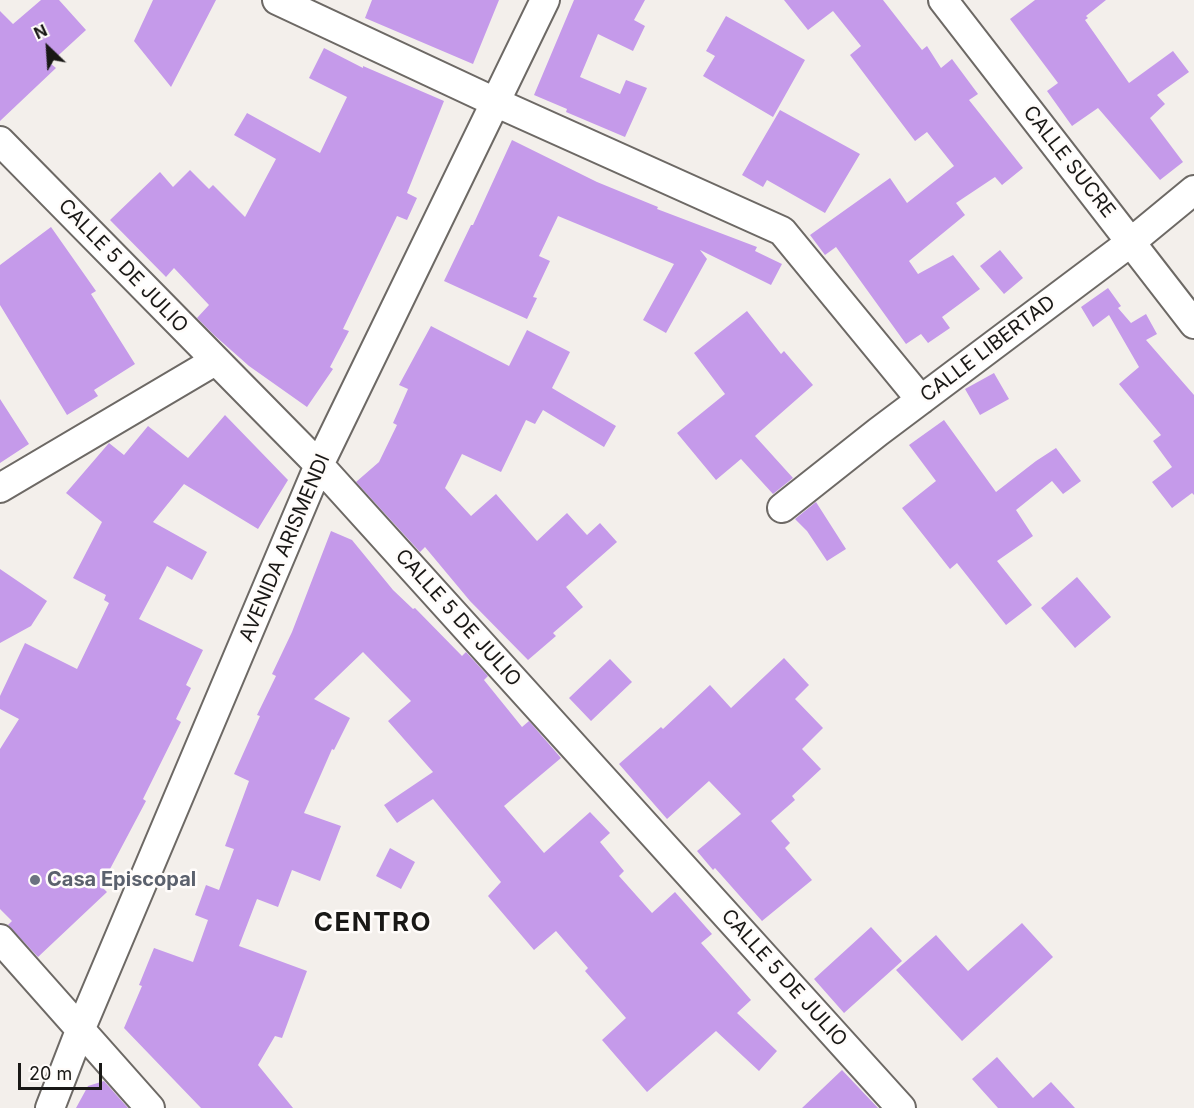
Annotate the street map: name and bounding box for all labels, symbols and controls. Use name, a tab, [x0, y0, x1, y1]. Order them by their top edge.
north arrow	[18, 18, 78, 78]
text: N	[31, 20, 50, 43]
street label: CALLE SUCRE	[1018, 101, 1120, 223]
street label: CALLE 5 DE JULIO	[53, 194, 193, 338]
street label: CALLE LIBERTAD	[916, 291, 1060, 407]
street label: AVENIDA ARISMENDI	[235, 450, 335, 646]
street label: CALLE 5 DE JULIO	[390, 544, 526, 692]
place label: Casa Episcopal	[47, 868, 196, 892]
marker: Casa Episcopal	[28, 873, 42, 887]
street label: CALLE 5 DE JULIO	[716, 904, 852, 1052]
district label: CENTRO	[314, 907, 432, 939]
scale bar	[21, 1051, 105, 1089]
text: 20 m	[29, 1063, 72, 1084]

